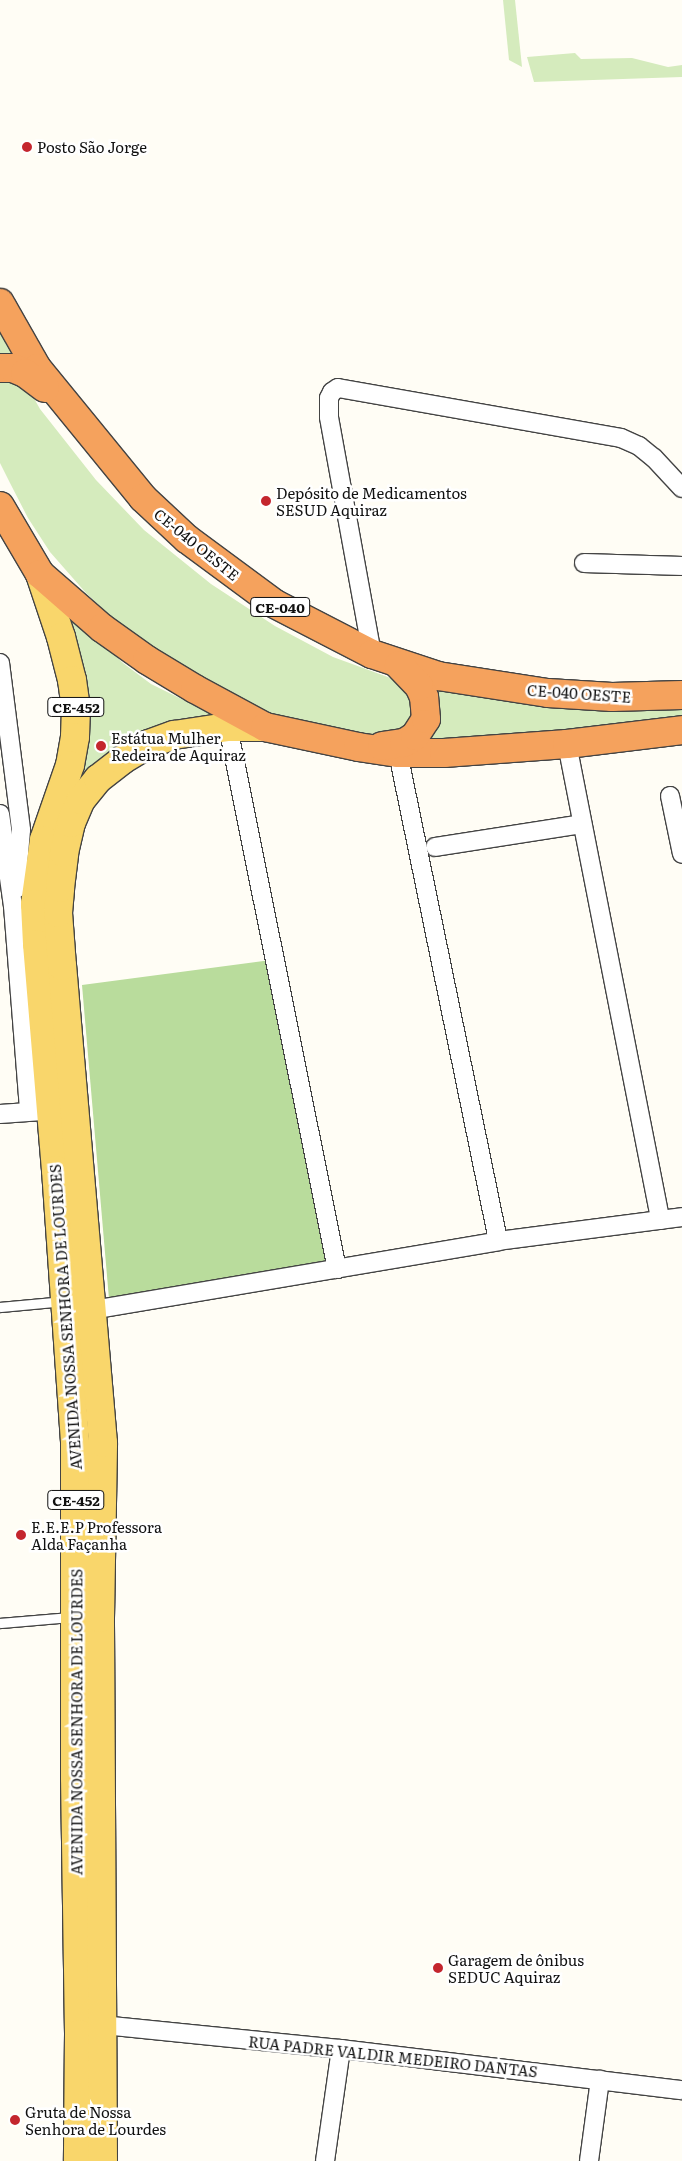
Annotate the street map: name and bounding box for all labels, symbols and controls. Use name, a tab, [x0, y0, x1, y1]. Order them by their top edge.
place label: Posto São Jorge	[37, 138, 147, 156]
marker: Posto São Jorge	[21, 141, 33, 153]
place label: Depósito de Medicamentos SESUD Aquiraz	[276, 483, 467, 518]
marker: Depósito de Medicamentos SESUD Aquiraz	[260, 495, 272, 507]
street label: CE-040 OESTE	[151, 504, 243, 584]
road number: CE-040	[250, 596, 310, 618]
street label: CE-040 OESTE	[526, 680, 632, 706]
road number: CE-452	[47, 696, 105, 719]
place label: Estátua Mulher Redeira de Aquiraz	[111, 728, 246, 763]
marker: Estátua Mulher Redeira de Aquiraz	[95, 740, 107, 752]
street label: AVENIDA NOSSA SENHORA DE LOURDES	[45, 1163, 85, 1471]
road number: CE-452	[47, 1488, 105, 1512]
place label: E.E.E.P Professora Alda Façanha	[31, 1517, 162, 1552]
marker: E.E.E.P Professora Alda Façanha	[15, 1529, 27, 1541]
street label: AVENIDA NOSSA SENHORA DE LOURDES	[67, 1569, 85, 1875]
place label: Garagem de ônibus SEDUC Aquiraz	[448, 1950, 584, 1985]
marker: Garagem de ônibus SEDUC Aquiraz	[432, 1962, 444, 1974]
street label: RUA PADRE VALDIR MEDEIRO DANTAS	[247, 2032, 539, 2080]
place label: Gruta de Nossa Senhora de Lourdes	[25, 2102, 166, 2137]
marker: Gruta de Nossa Senhora de Lourdes	[9, 2114, 21, 2126]

